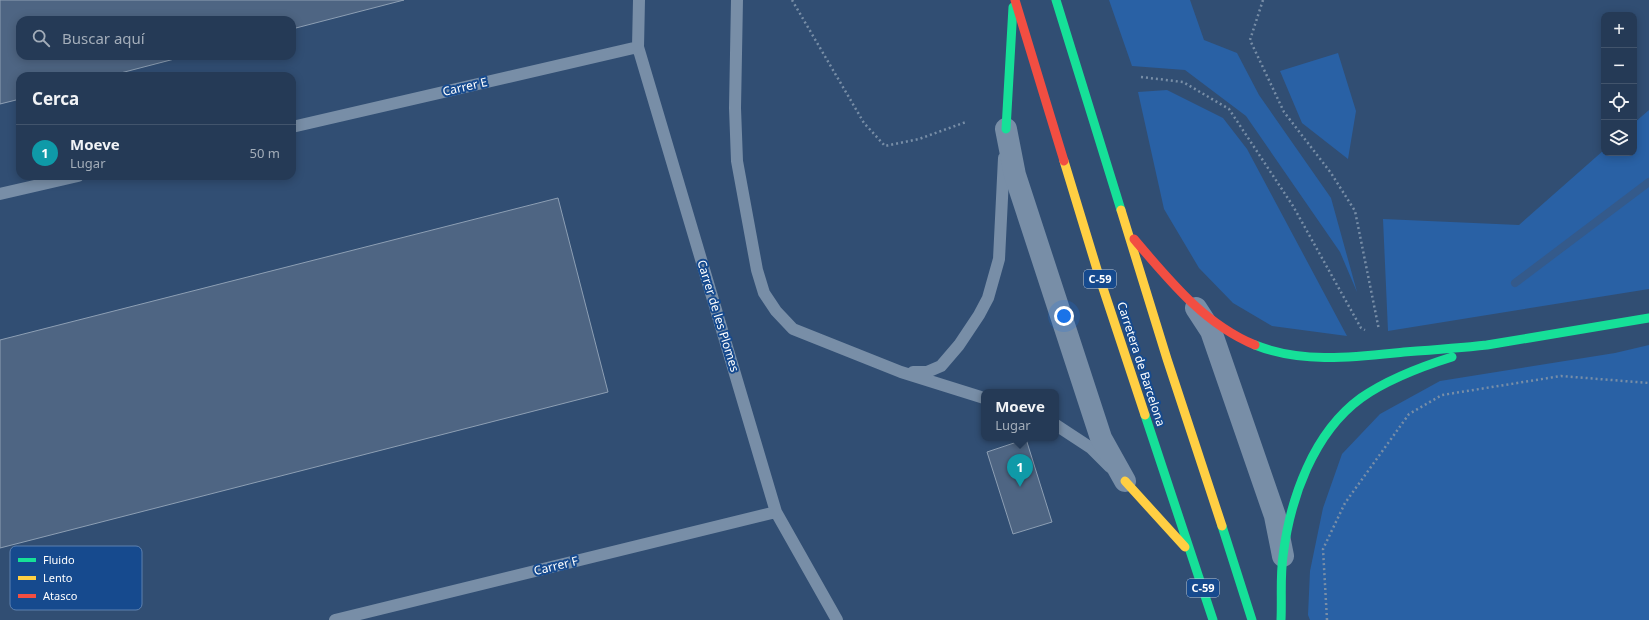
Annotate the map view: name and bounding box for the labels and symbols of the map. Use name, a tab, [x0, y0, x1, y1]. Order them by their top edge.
street label: Carrer E	[441, 73, 489, 100]
street label: Carrer de les Plomes	[693, 258, 744, 374]
road number: C-59	[1084, 270, 1116, 288]
street label: Carretera de Barcelona	[1113, 299, 1170, 428]
your location	[1054, 306, 1074, 326]
pin: 1	[1007, 454, 1033, 487]
legend	[10, 546, 142, 610]
text: Fluido	[43, 552, 75, 567]
street label: Carrer F	[532, 552, 580, 579]
text: Lento	[43, 570, 73, 585]
road number: C-59	[1187, 579, 1219, 597]
text: Atasco	[43, 588, 78, 603]

